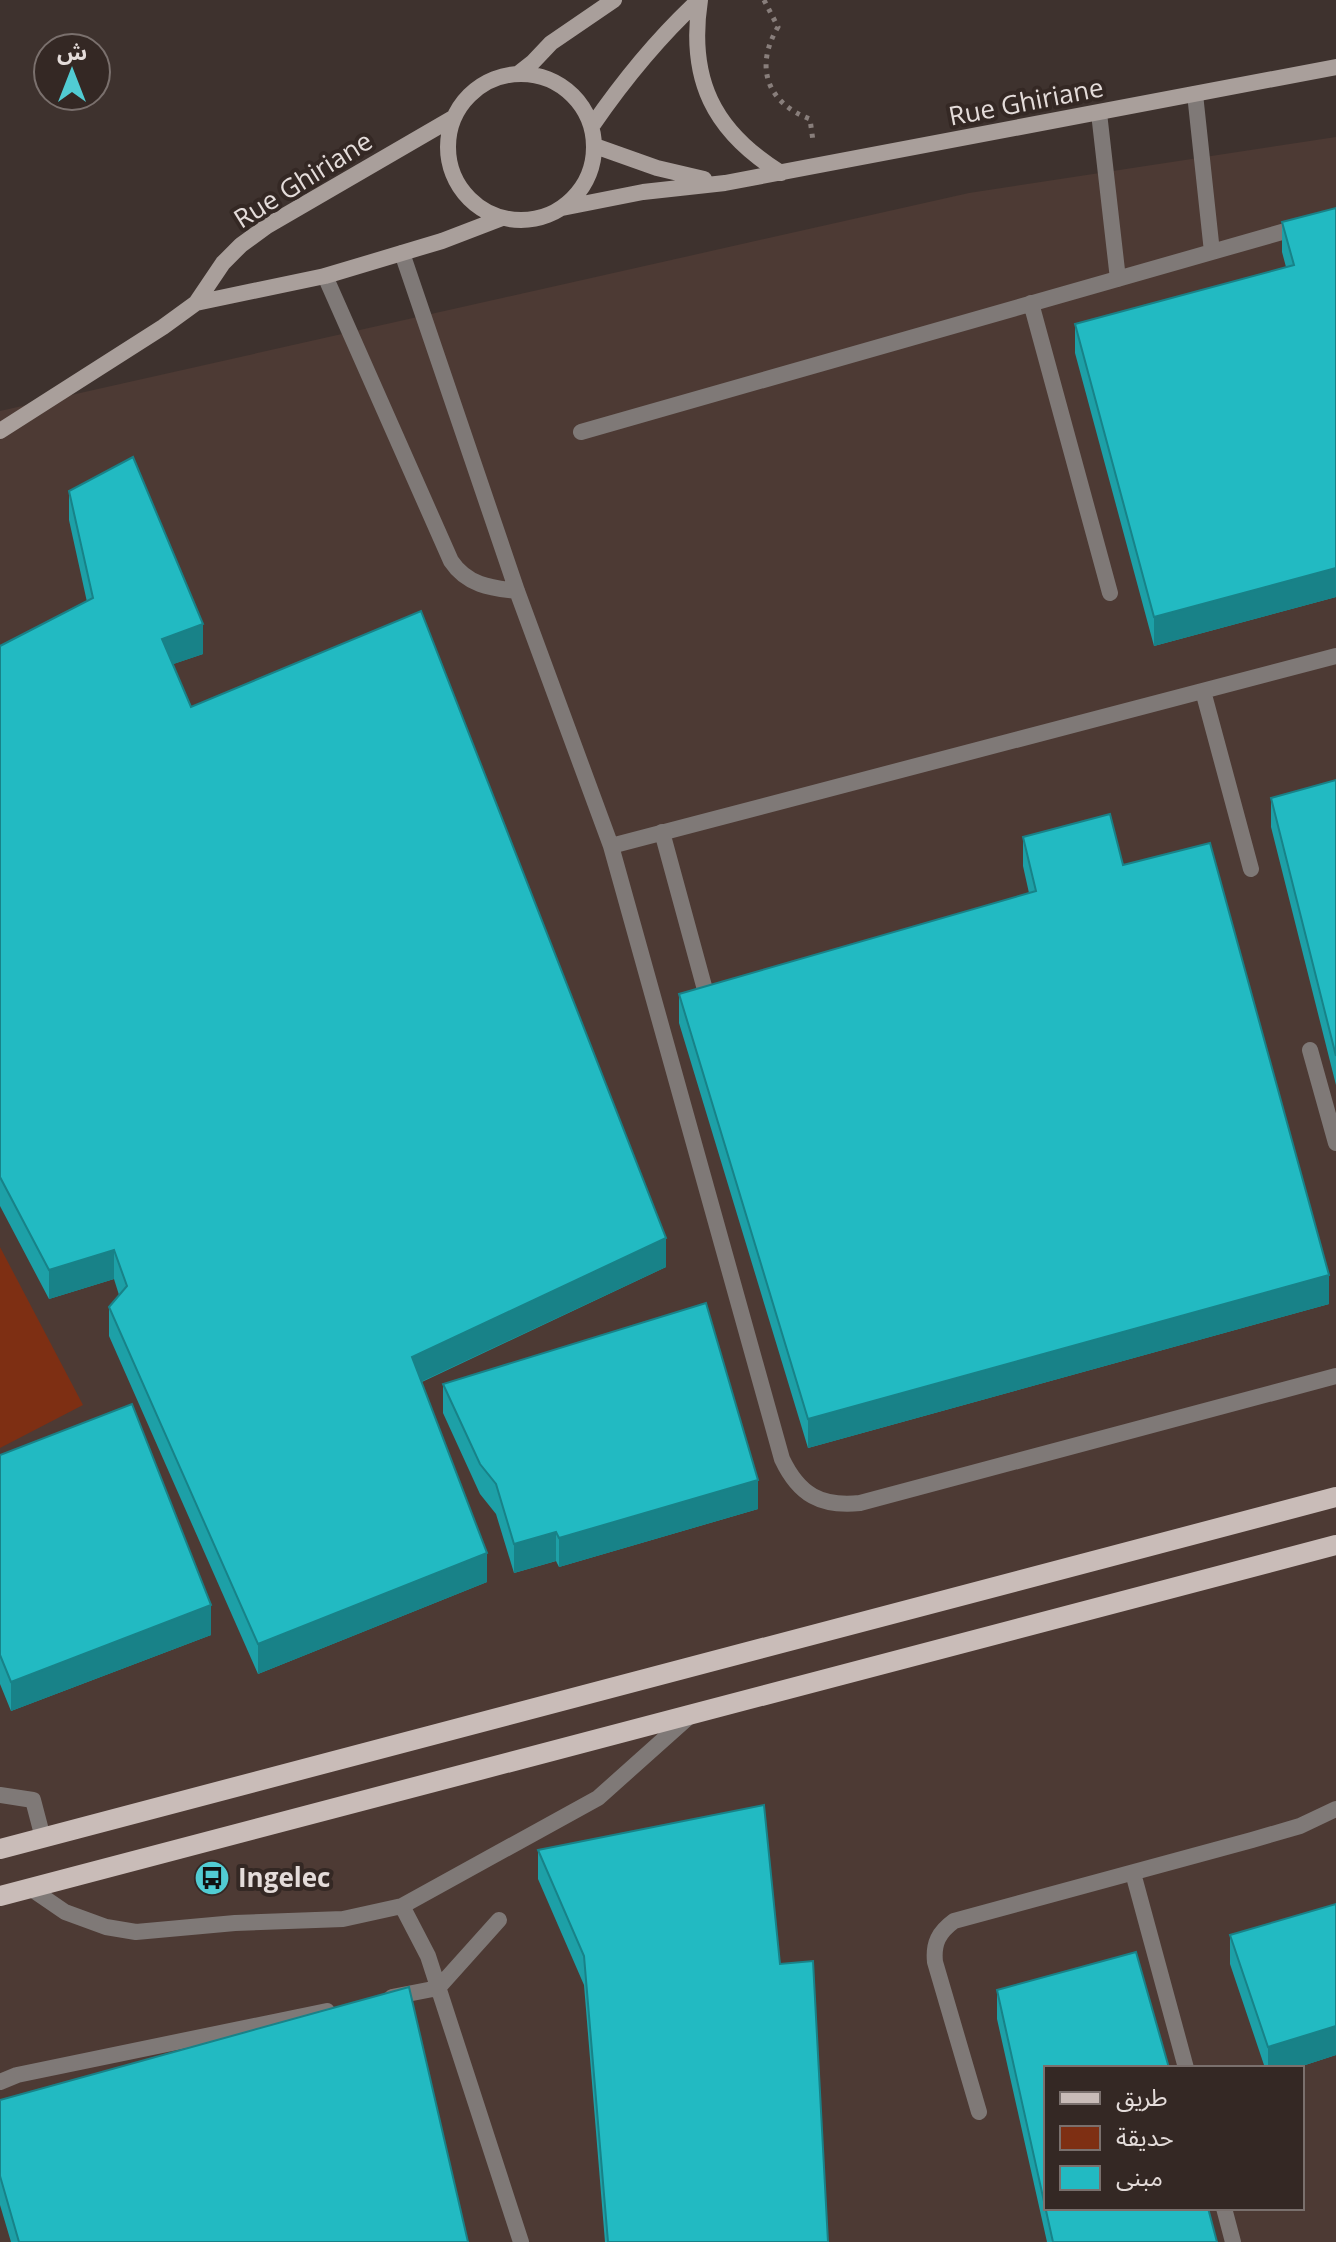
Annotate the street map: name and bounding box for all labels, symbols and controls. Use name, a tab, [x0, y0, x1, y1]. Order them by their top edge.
north arrow	[32, 32, 112, 112]
text: ش	[57, 36, 87, 66]
street label: Rue Ghiriane	[945, 68, 1106, 134]
street label: Rue Ghiriane	[226, 122, 379, 236]
bus stop icon: Ingelec	[193, 1859, 231, 1897]
place label: Ingelec	[238, 1859, 330, 1895]
legend	[1044, 2066, 1304, 2210]
text: طريق	[1116, 2080, 1168, 2113]
text: حديقة	[1116, 2120, 1174, 2153]
text: مبنى	[1116, 2160, 1163, 2193]

